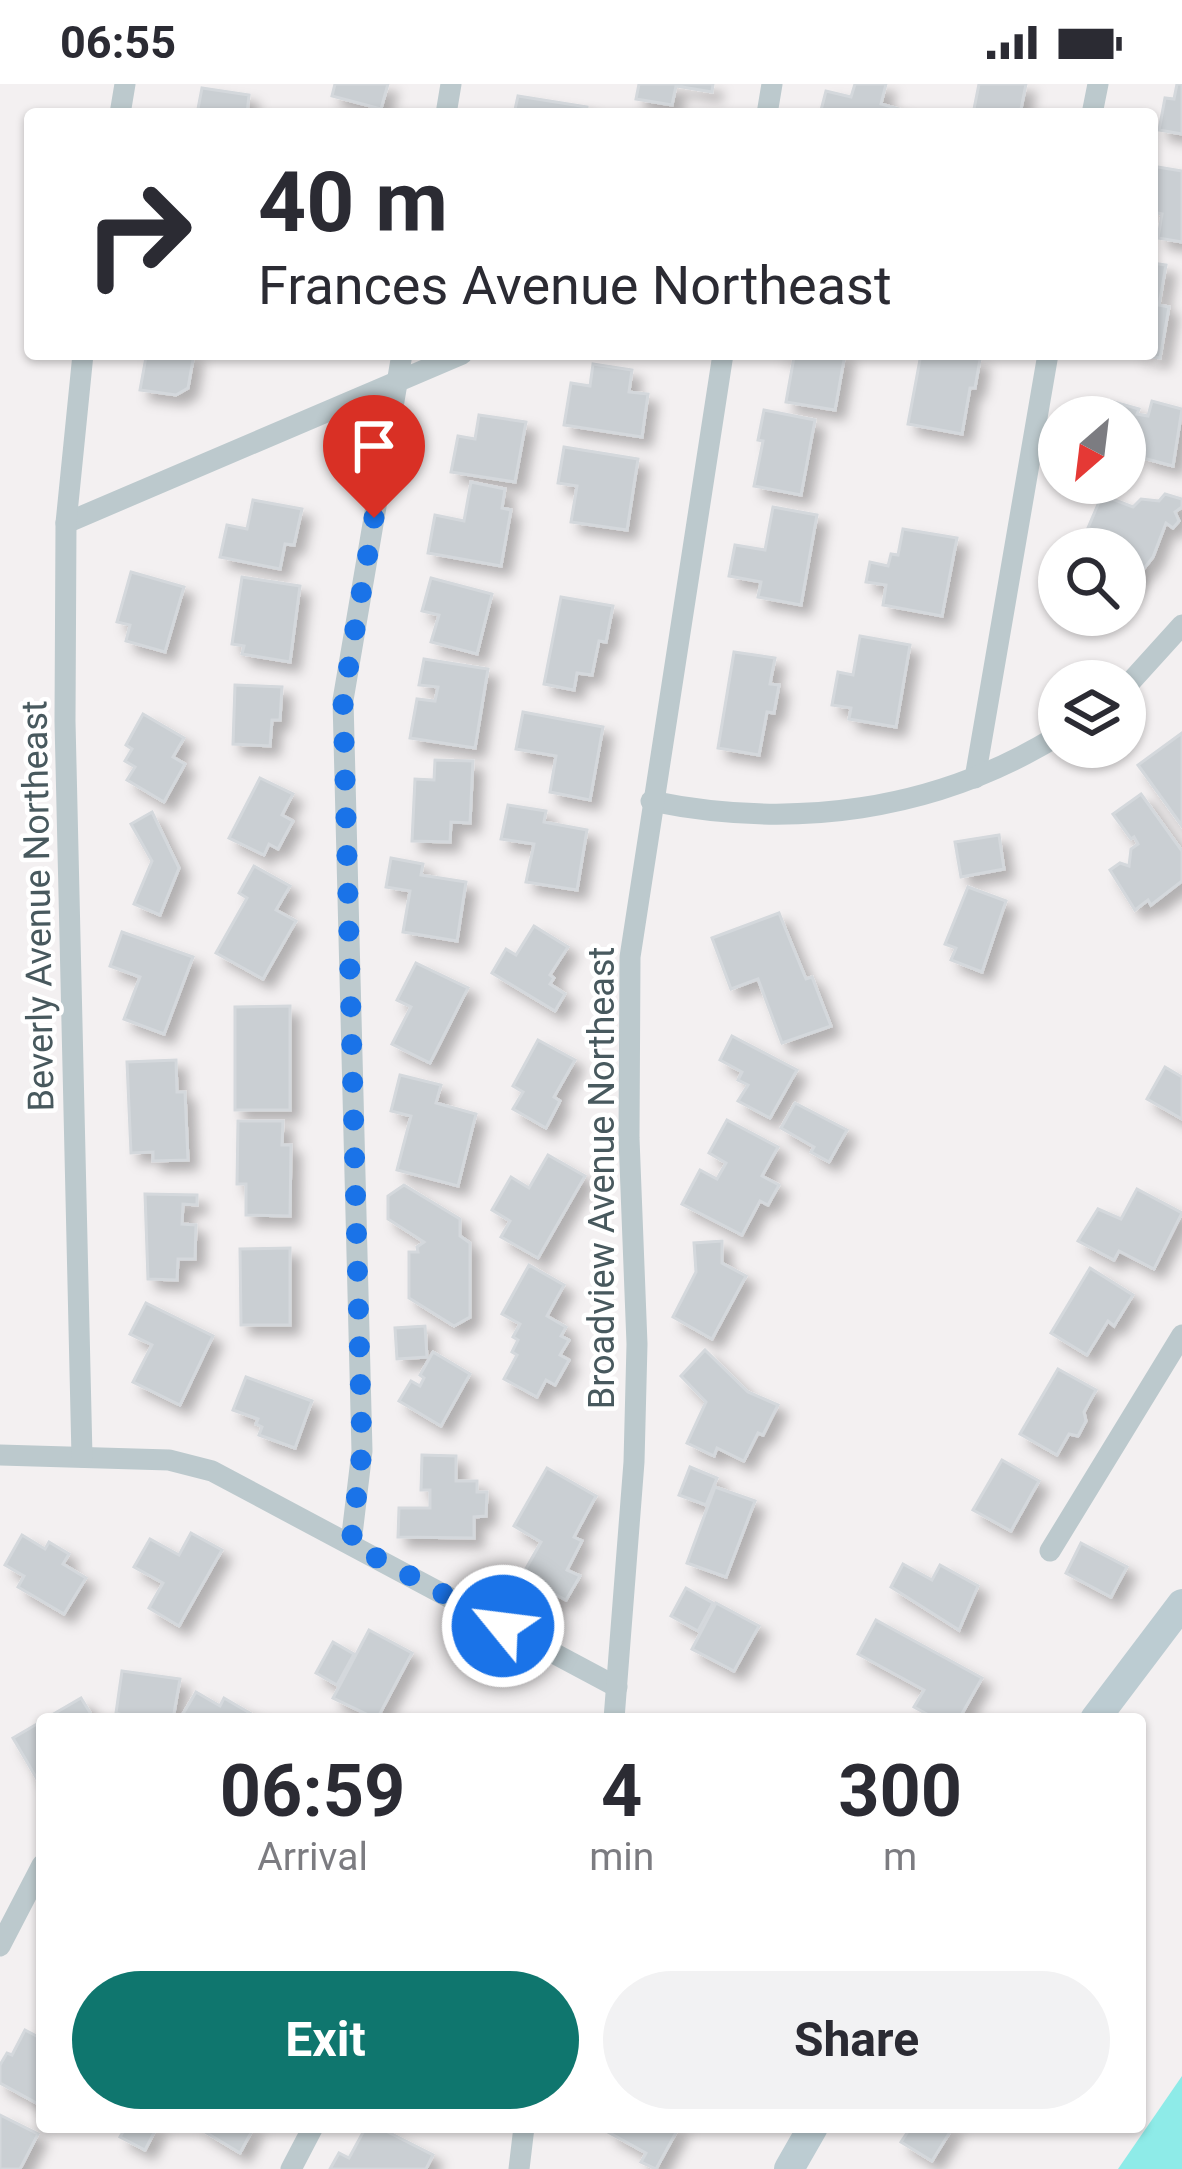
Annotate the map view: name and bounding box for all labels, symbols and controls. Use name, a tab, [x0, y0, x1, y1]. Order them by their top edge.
text: 06:55	[60, 16, 176, 69]
text: 40 m	[258, 153, 448, 252]
icon: right	[60, 156, 216, 312]
text: Frances Avenue Northeast	[258, 254, 892, 317]
pin	[323, 395, 425, 518]
north arrow	[1038, 396, 1146, 504]
map controls	[1038, 396, 1146, 768]
icon: arrive	[341, 413, 407, 479]
button: search	[1038, 528, 1146, 636]
button: layers	[1038, 660, 1146, 768]
street label: Beverly Avenue Northeast	[13, 700, 63, 1112]
street label: Broadview Avenue Northeast	[581, 947, 623, 1409]
position arrow	[440, 1563, 566, 1689]
text: 06:59	[220, 1749, 405, 1834]
text: 4	[601, 1749, 642, 1834]
text: 300	[838, 1749, 962, 1834]
text: Arrival	[257, 1834, 368, 1880]
text: min	[589, 1834, 654, 1880]
text: m	[883, 1834, 917, 1880]
button: Exit	[72, 1971, 579, 2109]
button: Share	[603, 1971, 1110, 2109]

